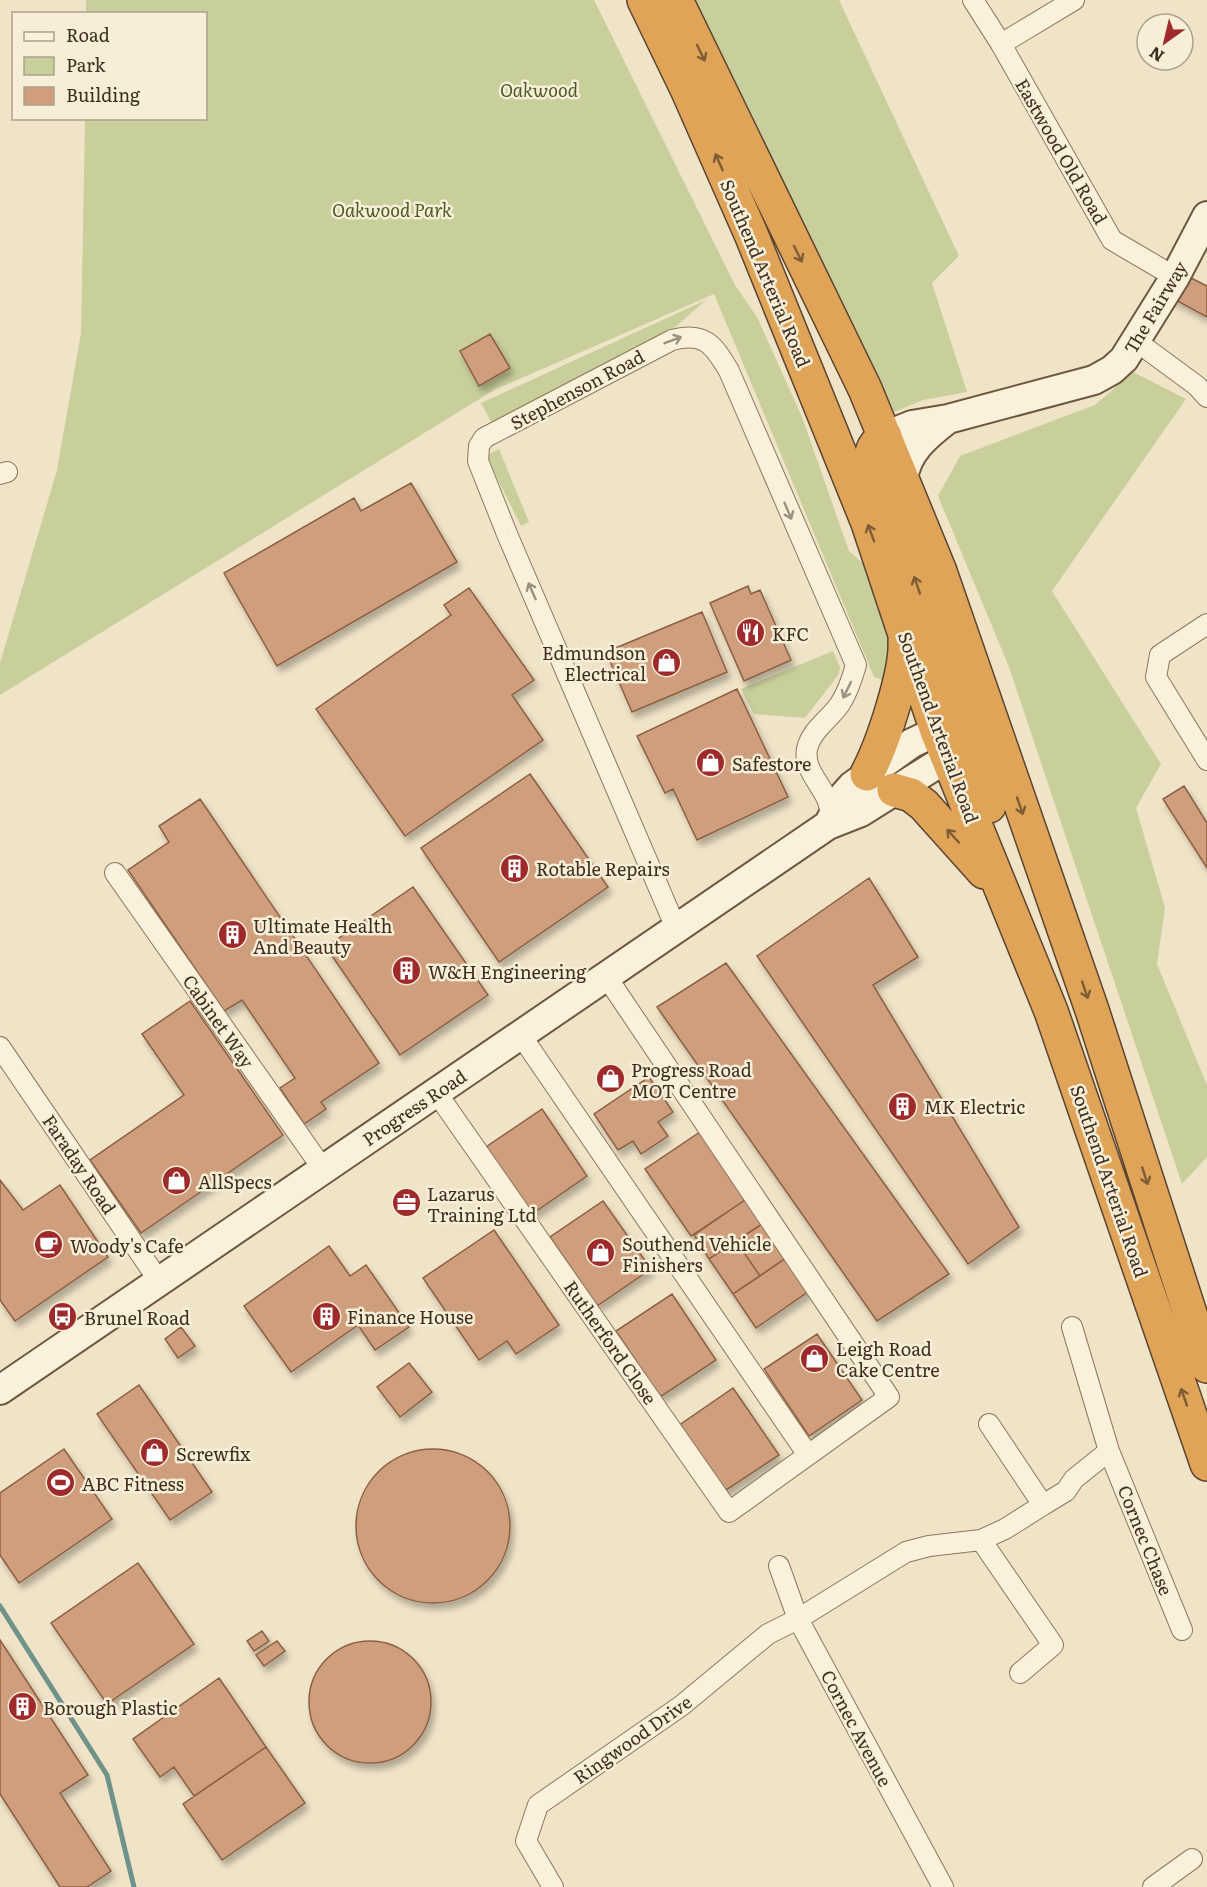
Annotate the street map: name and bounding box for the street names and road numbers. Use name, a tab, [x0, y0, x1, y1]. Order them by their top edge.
street label: Eastwood Old Road	[1009, 73, 1115, 229]
street label: Southend Arterial Road	[714, 175, 818, 371]
street label: The Fairway	[1117, 255, 1194, 359]
street label: Stephenson Road	[505, 342, 649, 436]
street label: Southend Arterial Road	[892, 627, 986, 827]
street label: Cabinet Way	[177, 969, 262, 1074]
street label: Progress Road	[356, 1062, 472, 1152]
street label: Southend Arterial Road	[1064, 1081, 1156, 1281]
street label: Faraday Road	[37, 1109, 123, 1219]
street label: Rutherford Close	[558, 1274, 664, 1410]
street label: Cornec Chase	[1112, 1481, 1180, 1599]
street label: Cornec Avenue	[815, 1665, 899, 1791]
street label: Ringwood Drive	[567, 1688, 697, 1790]

